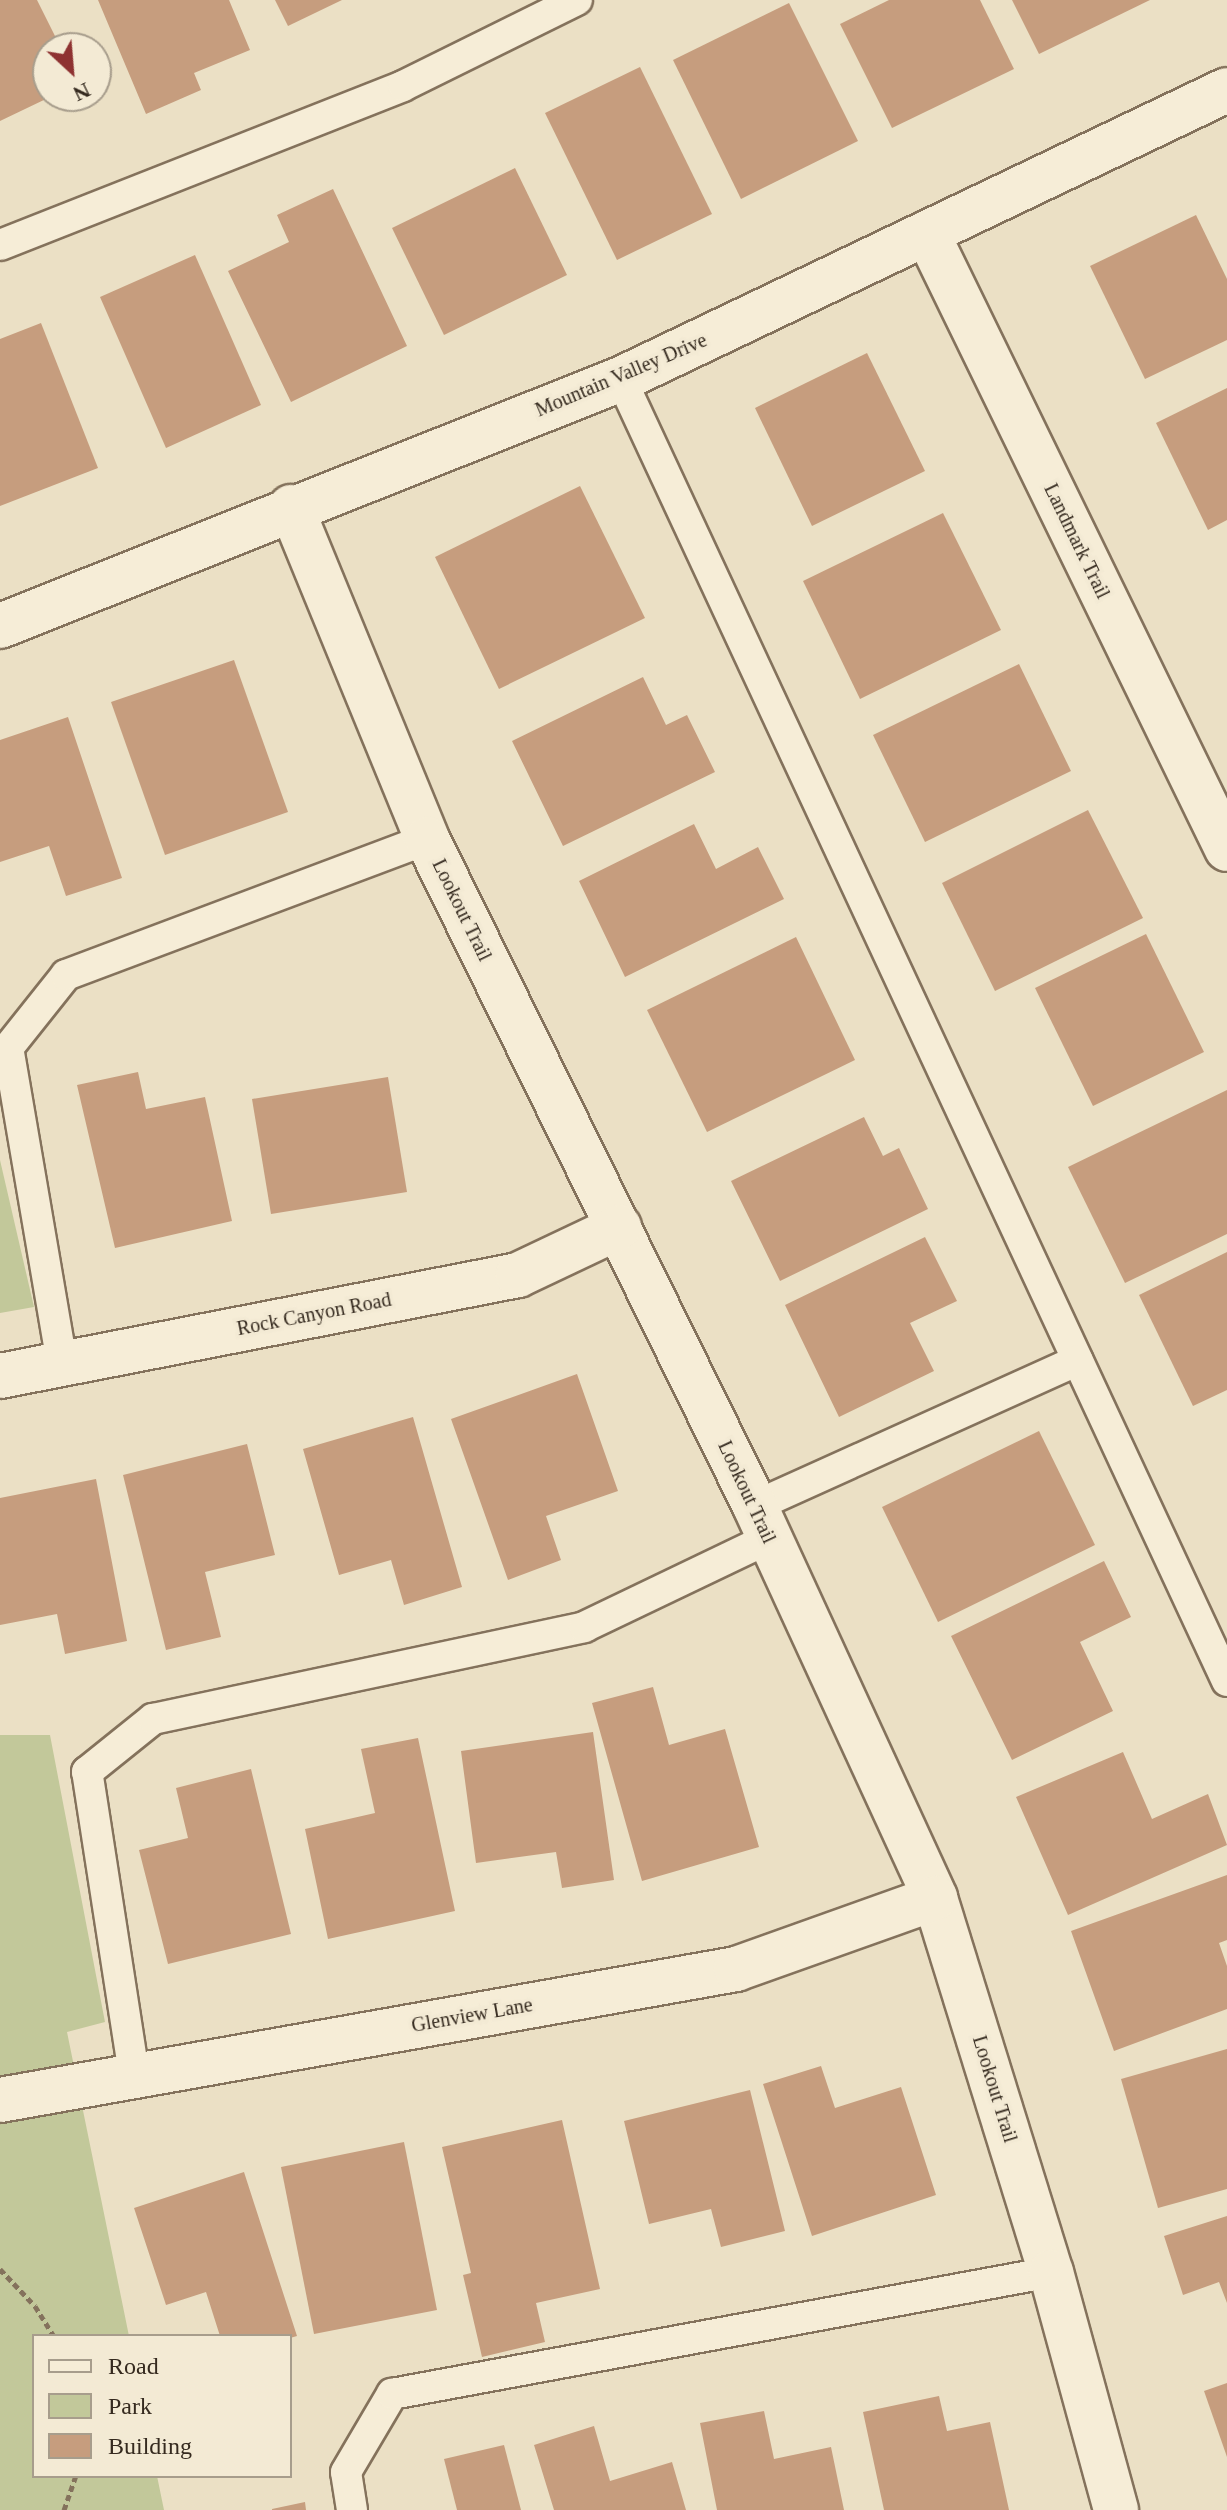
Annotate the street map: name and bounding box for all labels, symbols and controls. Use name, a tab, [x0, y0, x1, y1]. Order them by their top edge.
north arrow	[32, 32, 112, 112]
text: N	[69, 78, 94, 107]
street label: Mountain Valley Drive	[531, 328, 711, 422]
street label: Landmark Trail	[1039, 479, 1115, 603]
street label: Lookout Trail	[427, 855, 497, 965]
street label: Rock Canyon Road	[235, 1287, 393, 1341]
street label: Lookout Trail	[713, 1437, 781, 1547]
street label: Glenview Lane	[409, 1993, 535, 2037]
street label: Lookout Trail	[967, 2032, 1023, 2146]
legend	[32, 2334, 292, 2478]
text: Road	[108, 2353, 159, 2379]
text: Park	[108, 2393, 152, 2419]
text: Building	[108, 2433, 192, 2459]

